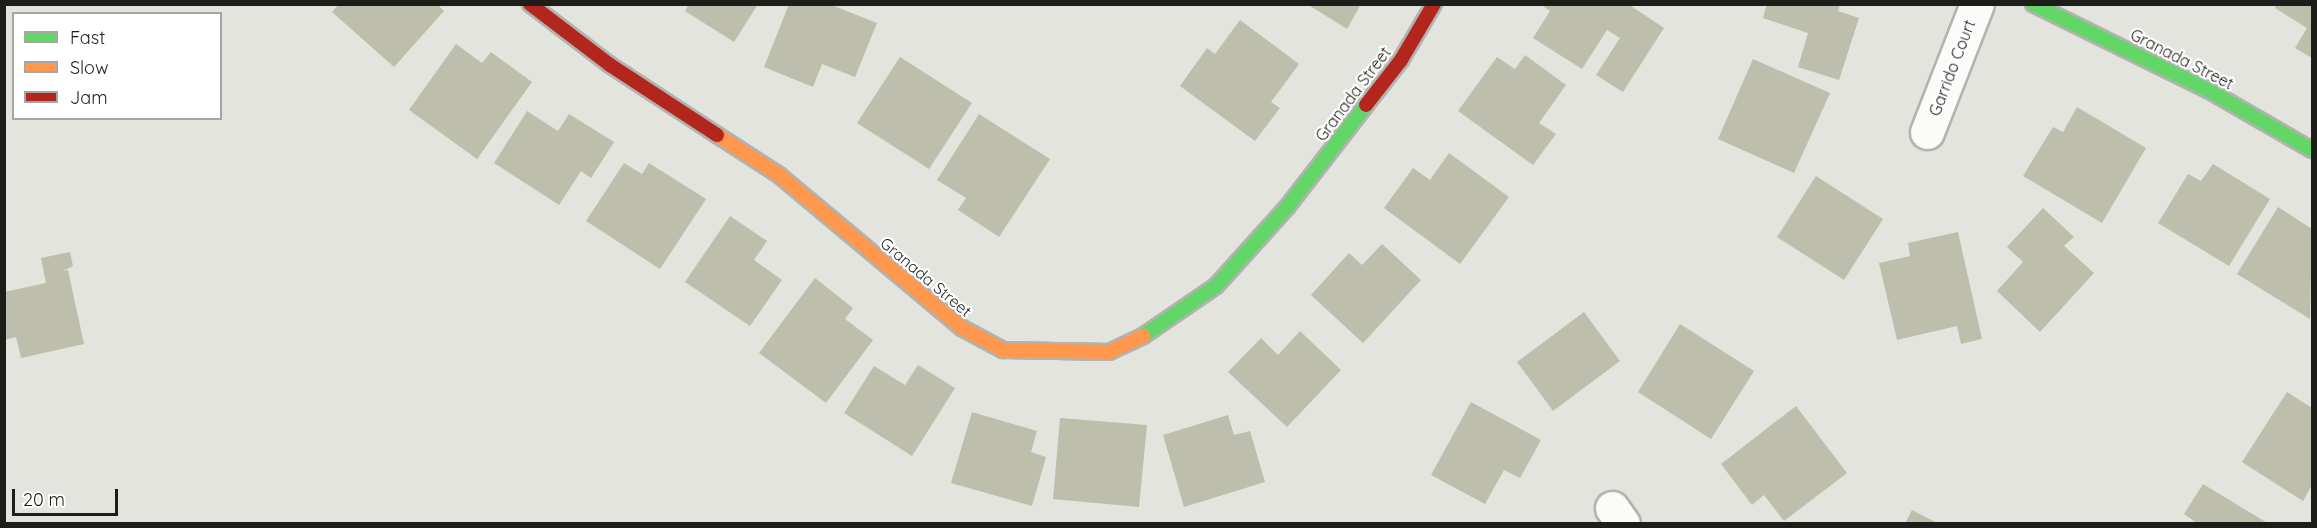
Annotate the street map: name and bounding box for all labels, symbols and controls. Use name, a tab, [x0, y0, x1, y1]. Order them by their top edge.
legend	[12, 12, 222, 120]
street label: Garrido Court	[1925, 17, 1979, 119]
street label: Granada Street	[2127, 25, 2237, 93]
text: Fast	[70, 26, 105, 49]
street label: Granada Street	[1311, 43, 1395, 145]
text: Slow	[70, 56, 108, 79]
text: Jam	[70, 86, 108, 109]
street label: Granada Street	[876, 233, 976, 321]
scale bar	[15, 477, 122, 515]
text: 20 m	[23, 488, 65, 511]

